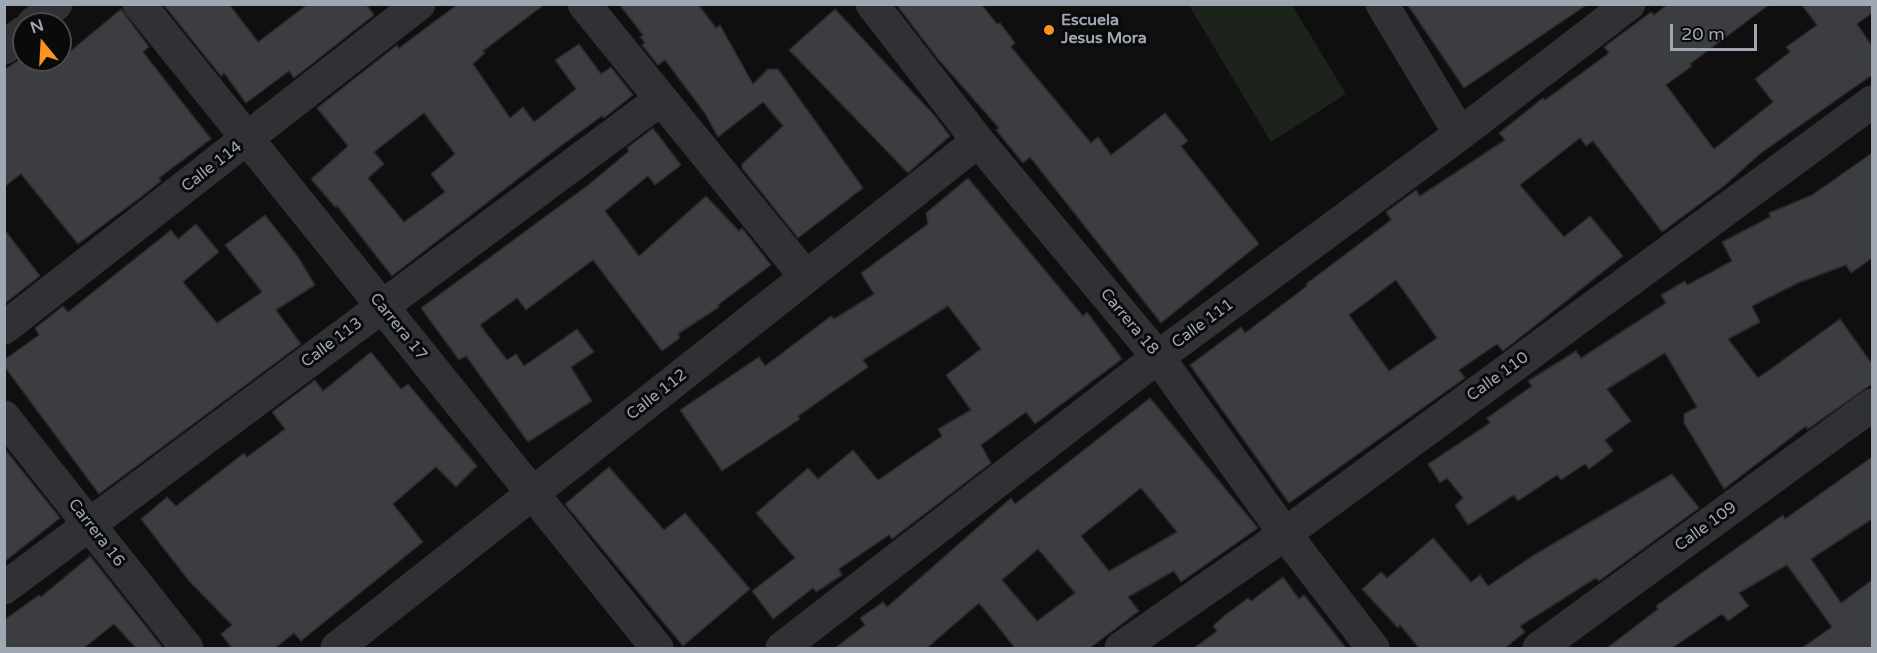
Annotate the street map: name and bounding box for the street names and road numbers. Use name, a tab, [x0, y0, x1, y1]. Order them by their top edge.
street label: Calle 114	[178, 137, 246, 197]
street label: Carrera 18	[1096, 285, 1162, 359]
street label: Carrera 17	[365, 290, 431, 364]
street label: Calle 111	[1168, 295, 1238, 353]
street label: Calle 113	[298, 314, 366, 372]
street label: Calle 110	[1463, 348, 1533, 406]
street label: Calle 112	[623, 365, 691, 425]
street label: Carrera 16	[64, 495, 128, 571]
street label: Calle 109	[1671, 498, 1741, 556]

